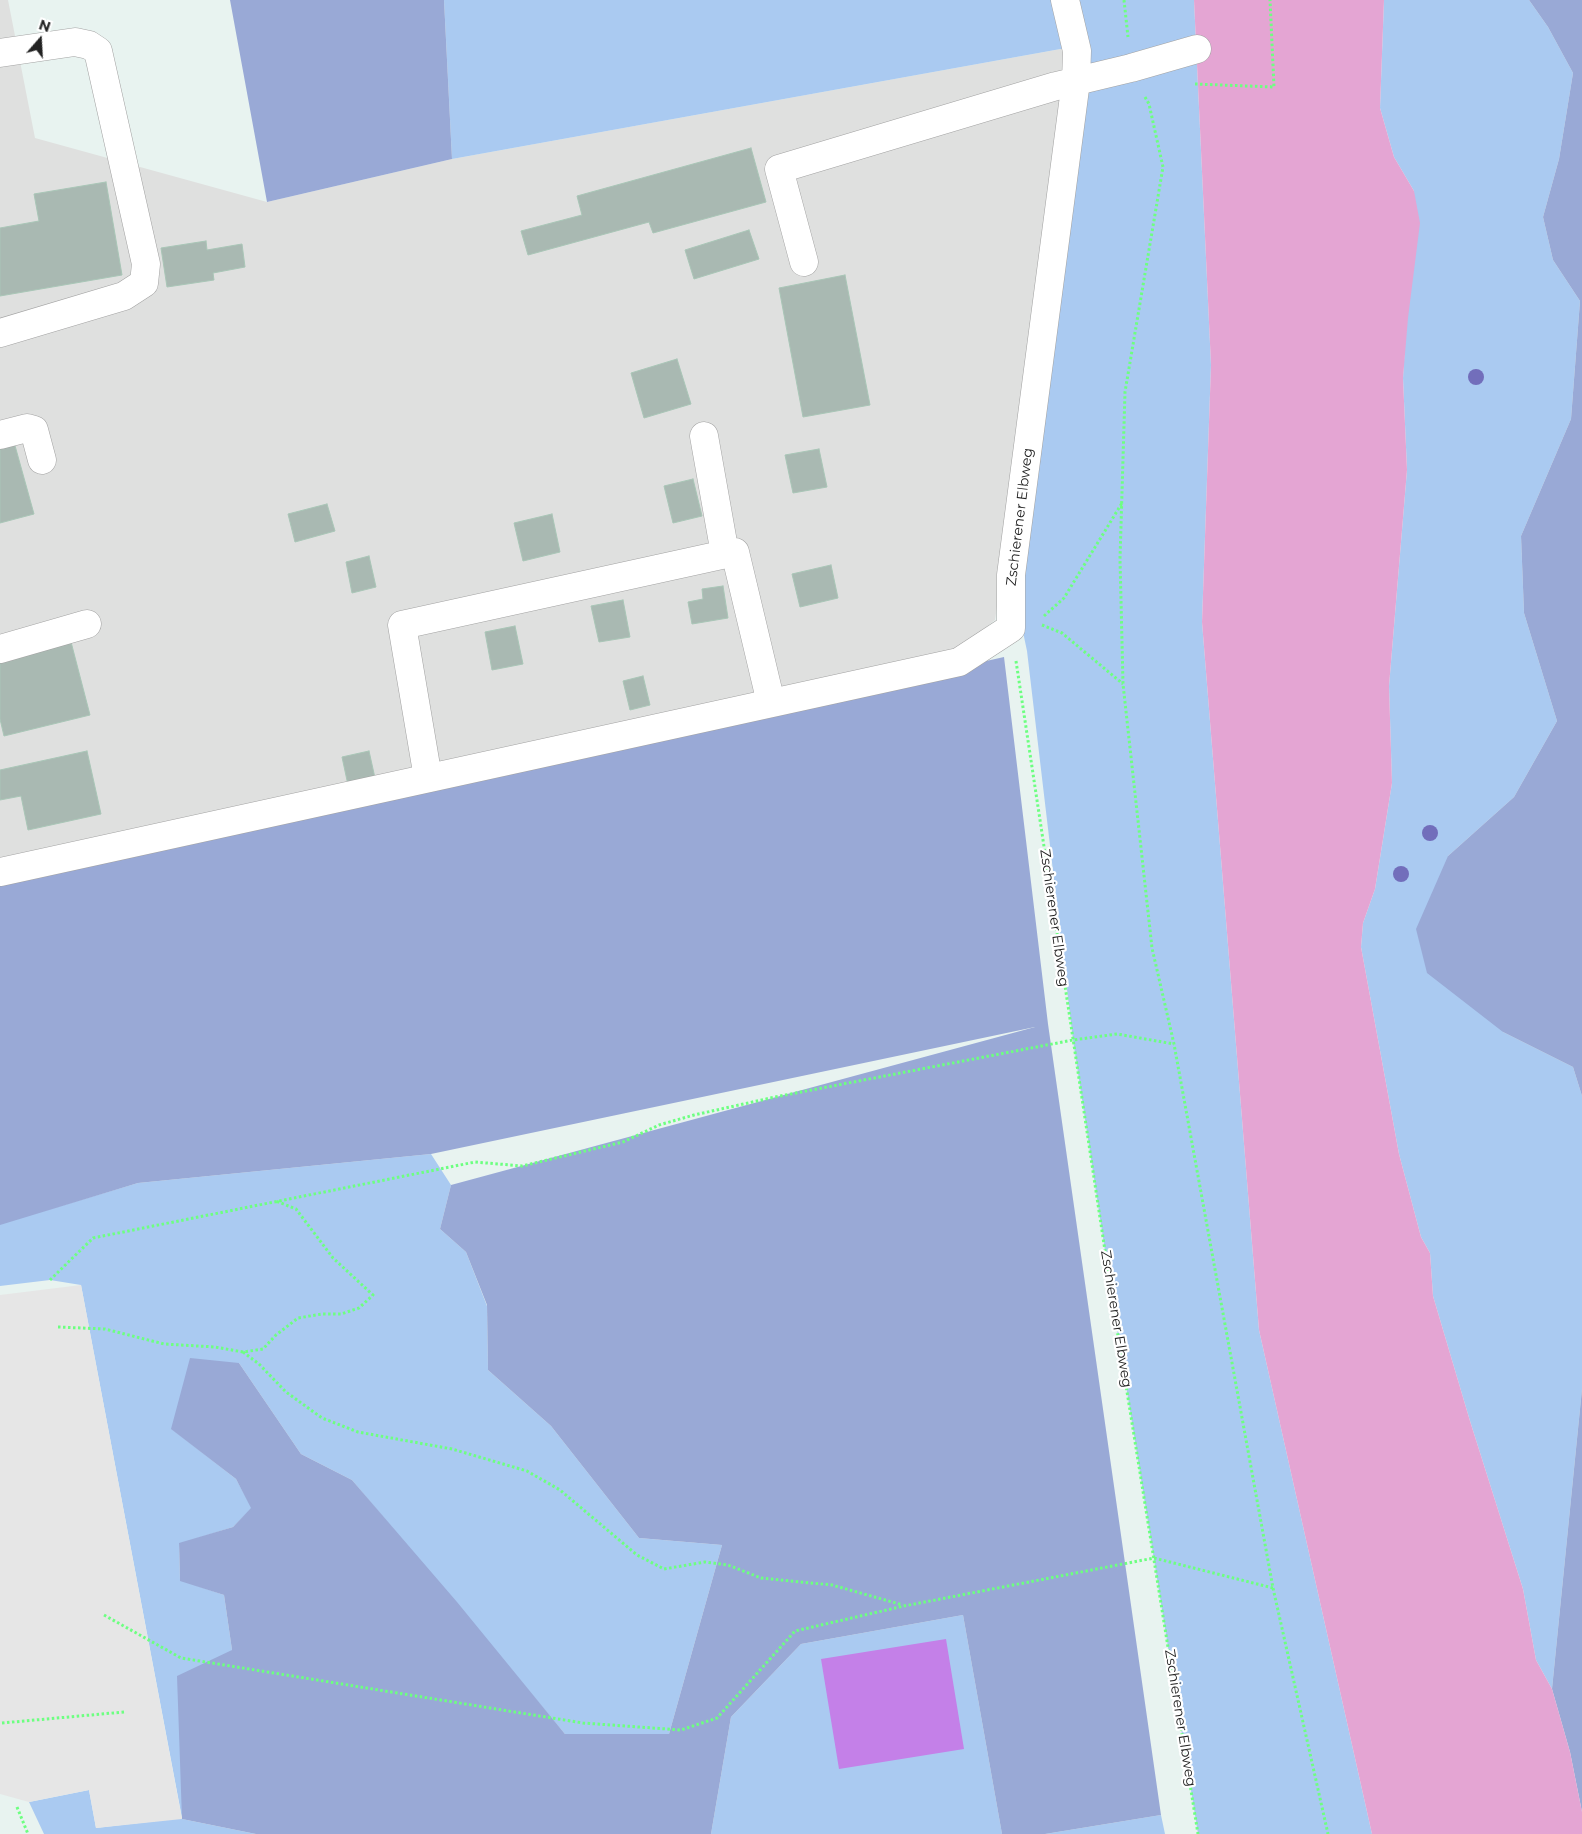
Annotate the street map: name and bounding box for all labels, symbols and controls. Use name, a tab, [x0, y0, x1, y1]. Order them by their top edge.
north arrow	[15, 15, 65, 65]
text: N	[37, 15, 53, 36]
street label: Zschierener Elbweg	[1003, 447, 1037, 587]
street label: Zschierener Elbweg	[1036, 848, 1072, 988]
street label: Zschierener Elbweg	[1097, 1249, 1135, 1389]
street label: Zschierener Elbweg	[1161, 1648, 1199, 1788]

